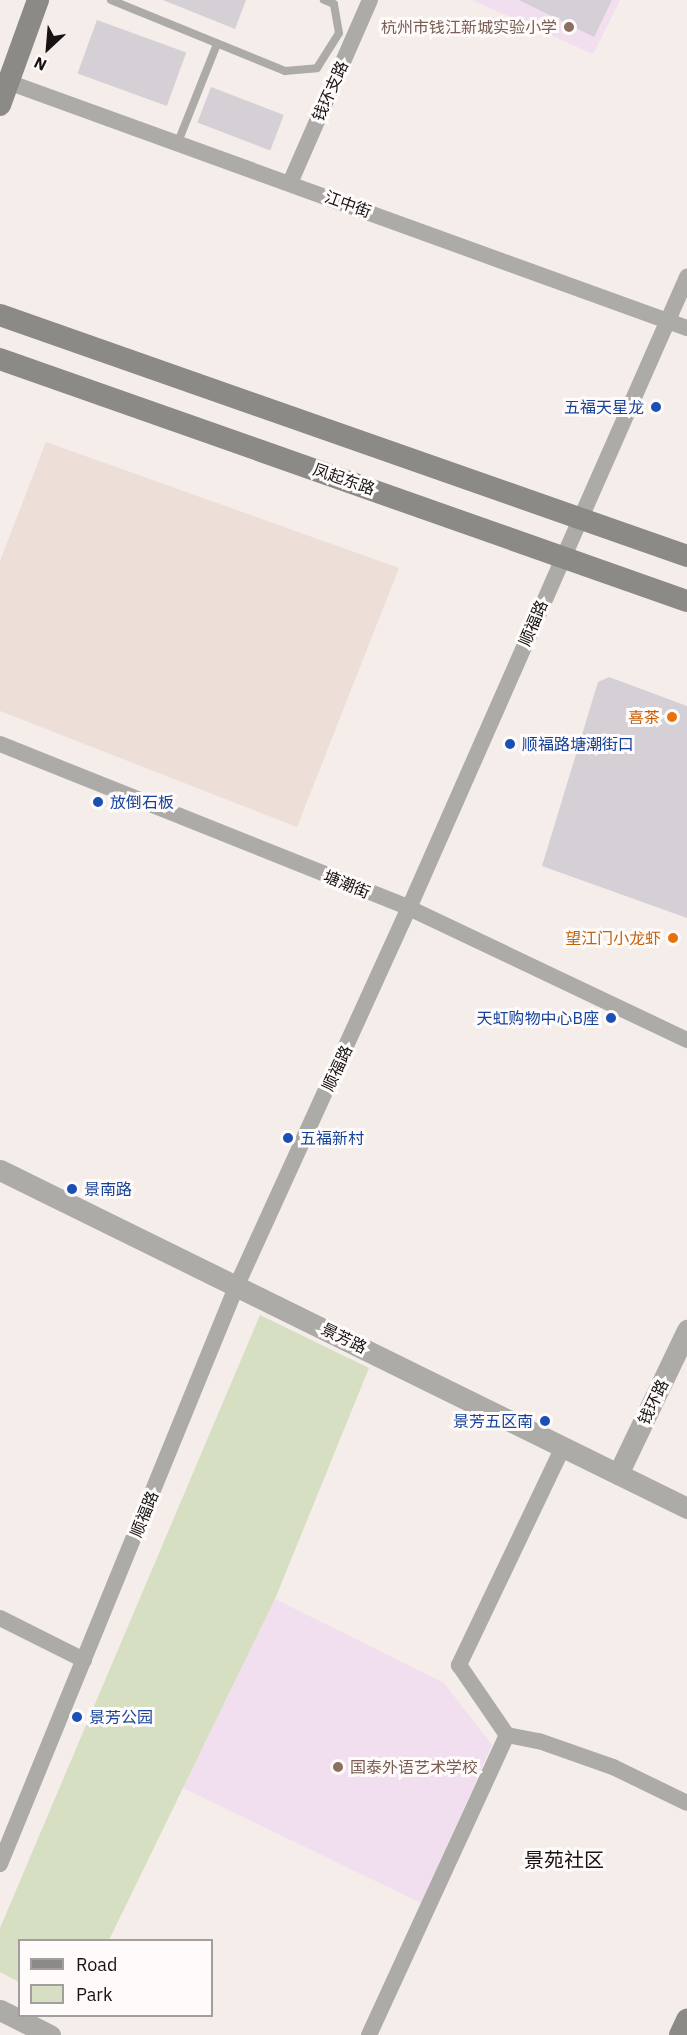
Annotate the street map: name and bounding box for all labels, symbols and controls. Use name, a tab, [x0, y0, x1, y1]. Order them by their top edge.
place label: 杭州市钱江新城实验小学	[381, 17, 557, 37]
north arrow	[18, 18, 78, 78]
marker: 杭州市钱江新城实验小学	[562, 20, 576, 34]
text: N	[31, 53, 50, 76]
street label: 钱环支路	[308, 58, 352, 124]
street label: 江中街	[322, 187, 374, 221]
place label: 五福天星龙	[564, 397, 644, 417]
marker: 五福天星龙	[649, 400, 663, 414]
street label: 凤起东路	[311, 460, 377, 498]
street label: 顺福路	[515, 597, 551, 649]
place label: 喜茶	[628, 707, 660, 727]
marker: 喜茶	[665, 710, 679, 724]
place label: 顺福路塘潮街口	[522, 734, 634, 754]
marker: 顺福路塘潮街口	[503, 737, 517, 751]
place label: 放倒石板	[110, 792, 174, 812]
marker: 放倒石板	[91, 795, 105, 809]
street label: 塘潮街	[321, 866, 373, 902]
place label: 望江门小龙虾	[565, 928, 661, 948]
marker: 望江门小龙虾	[666, 931, 680, 945]
place label: 天虹购物中心B座	[477, 1008, 599, 1028]
marker: 天虹购物中心B座	[604, 1011, 618, 1025]
street label: 顺福路	[318, 1042, 356, 1094]
place label: 五福新村	[300, 1128, 364, 1148]
marker: 五福新村	[281, 1131, 295, 1145]
place label: 景南路	[84, 1179, 132, 1199]
marker: 景南路	[65, 1182, 79, 1196]
street label: 景芳路	[318, 1319, 370, 1357]
street label: 钱环路	[634, 1376, 672, 1428]
place label: 景芳五区南	[453, 1411, 533, 1431]
marker: 景芳五区南	[538, 1414, 552, 1428]
street label: 顺福路	[126, 1488, 162, 1540]
place label: 景芳公园	[89, 1707, 153, 1727]
marker: 景芳公园	[70, 1710, 84, 1724]
place label: 国泰外语艺术学校	[350, 1757, 478, 1777]
marker: 国泰外语艺术学校	[331, 1760, 345, 1774]
district label: 景苑社区	[524, 1847, 604, 1871]
legend	[18, 1939, 213, 2017]
text: Road	[76, 1953, 117, 1976]
text: Park	[76, 1983, 112, 2006]

